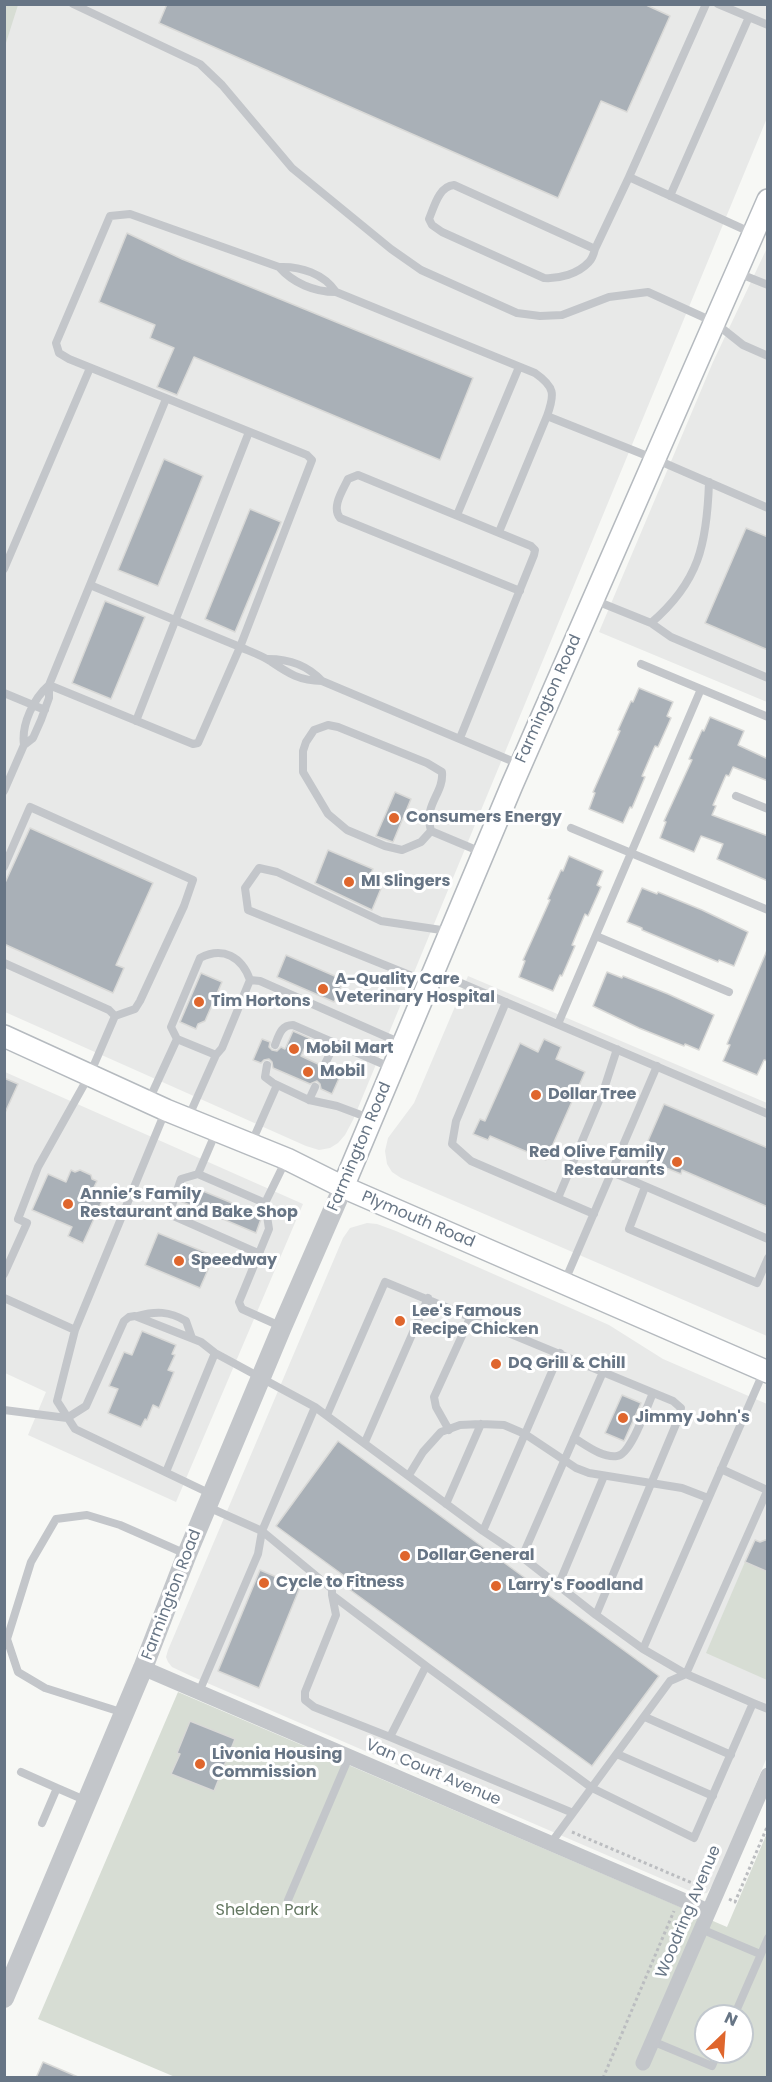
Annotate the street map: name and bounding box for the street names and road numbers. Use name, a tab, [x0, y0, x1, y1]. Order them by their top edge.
street label: Farmington Road	[512, 632, 586, 766]
street label: Farmington Road	[324, 1080, 396, 1214]
street label: Plymouth Road	[359, 1188, 477, 1252]
street label: Farmington Road	[138, 1527, 206, 1663]
street label: Van Court Avenue	[362, 1736, 504, 1810]
street label: Woodring Avenue	[652, 1843, 726, 1981]

